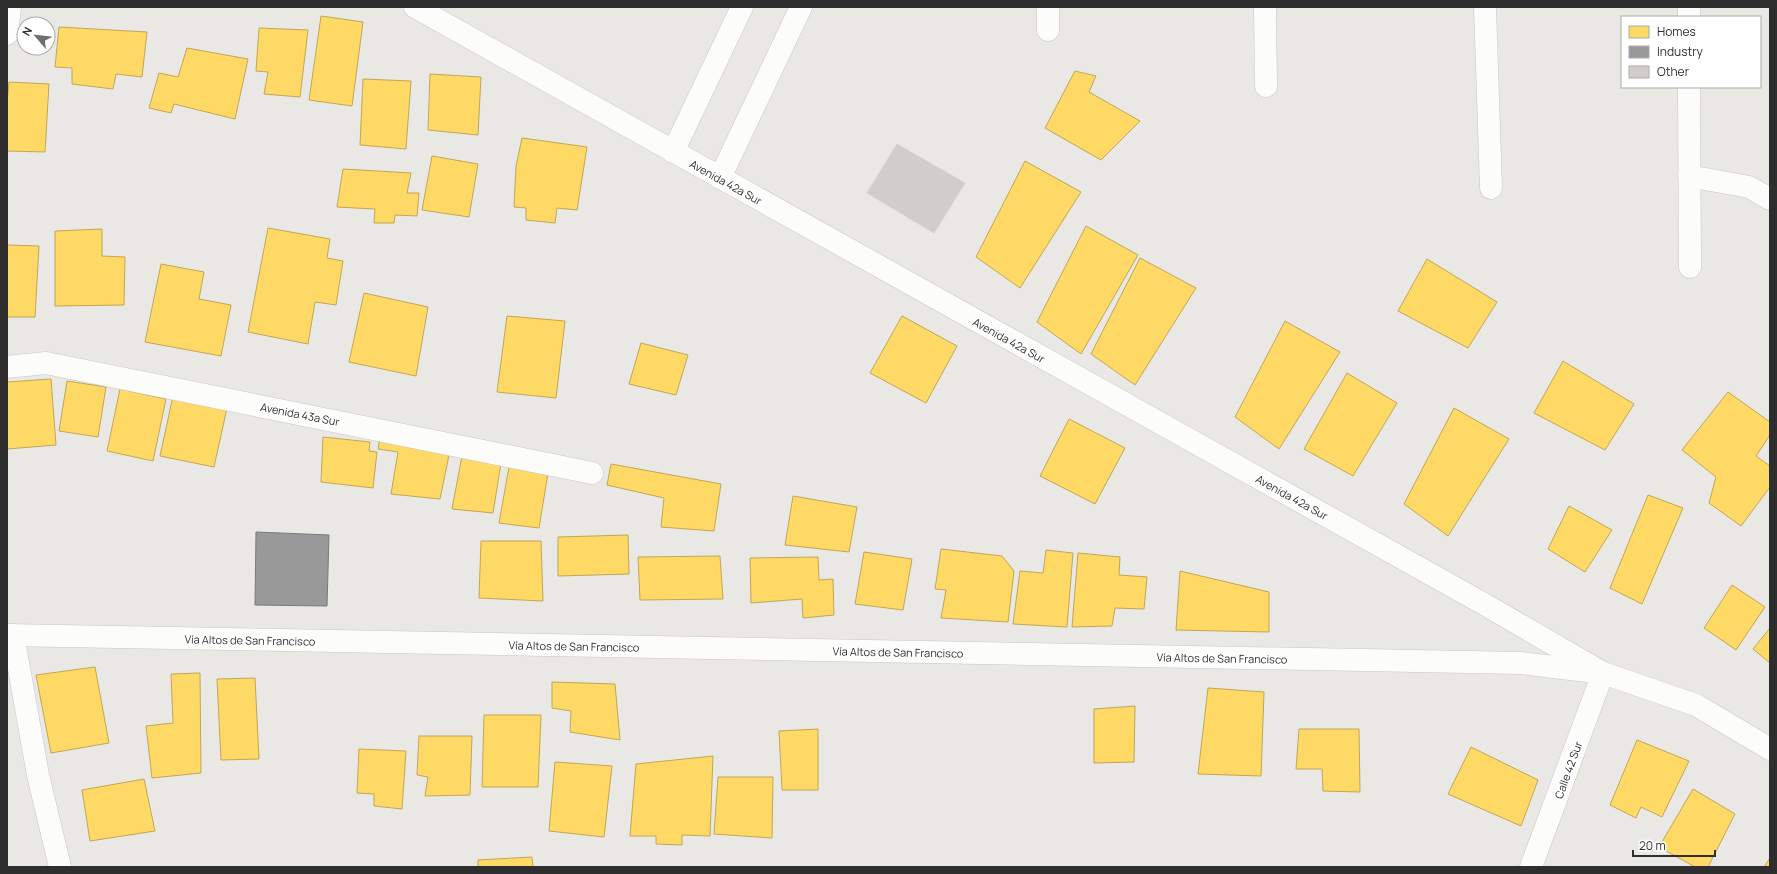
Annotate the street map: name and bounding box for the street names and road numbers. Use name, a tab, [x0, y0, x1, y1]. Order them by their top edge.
street label: Avenida 42a Sur	[687, 156, 765, 208]
street label: Avenida 42a Sur	[970, 314, 1048, 366]
street label: Avenida 43a Sur	[259, 399, 341, 429]
street label: Avenida 42a Sur	[1253, 471, 1331, 523]
street label: Vía Altos de San Francisco	[184, 631, 316, 649]
street label: Vía Altos de San Francisco	[508, 637, 640, 655]
street label: Vía Altos de San Francisco	[832, 643, 964, 661]
street label: Vía Altos de San Francisco	[1156, 649, 1288, 667]
street label: Calle 42 Sur	[1551, 739, 1585, 801]

